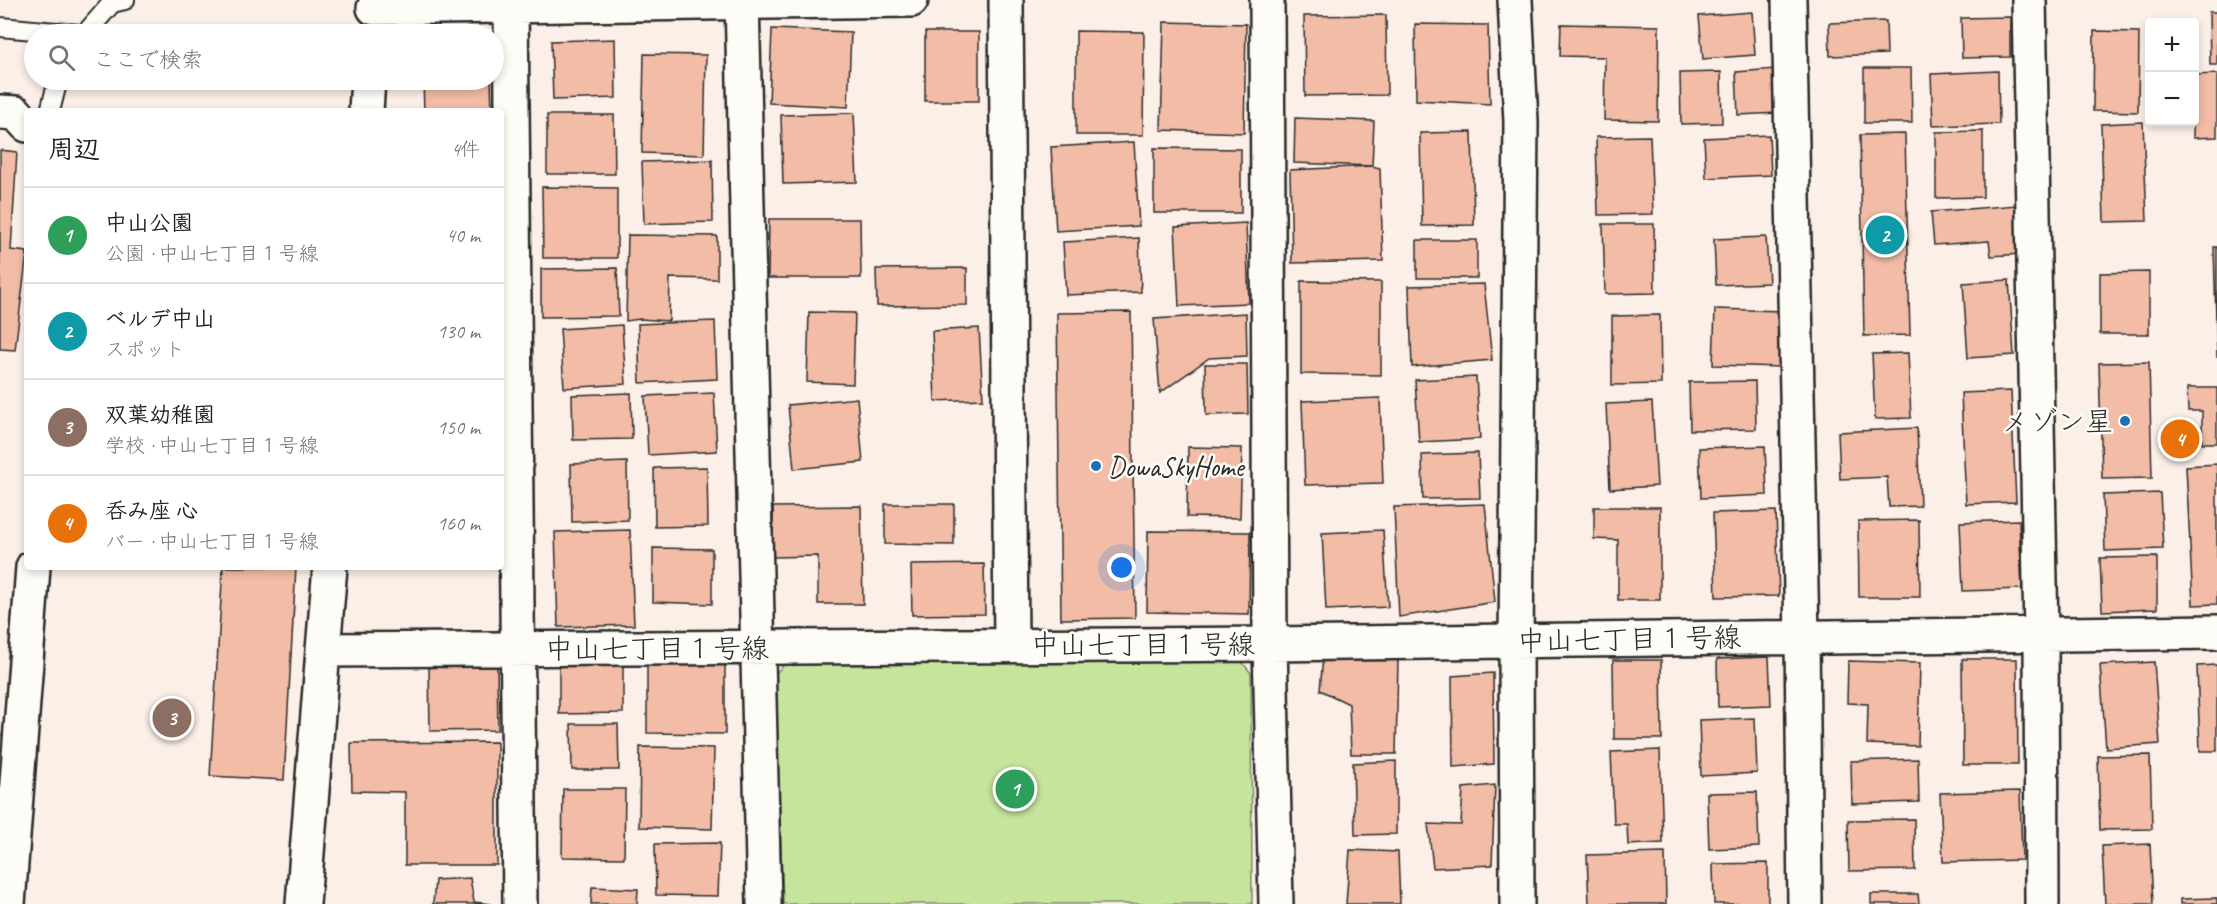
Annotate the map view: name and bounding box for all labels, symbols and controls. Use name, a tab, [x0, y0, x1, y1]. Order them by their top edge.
map controls	[2145, 18, 2199, 126]
button: +	[2145, 18, 2199, 72]
search box	[24, 24, 504, 90]
icon: search	[45, 41, 78, 74]
text: ここで検索	[93, 46, 203, 74]
button: −	[2145, 72, 2199, 126]
text: 周辺	[48, 133, 100, 166]
text: 4件	[451, 137, 480, 162]
text: 中山公園	[105, 209, 193, 237]
pin: 2	[1866, 212, 1904, 258]
text: 1	[63, 223, 72, 248]
text: 40 m	[446, 223, 480, 248]
text: 公園 · 中山七丁目１号線	[105, 241, 318, 266]
text: ベルデ中山	[105, 305, 215, 333]
text: 2	[63, 319, 72, 344]
text: 130 m	[437, 319, 480, 344]
text: スポット	[105, 337, 185, 362]
text: 双葉幼稚園	[105, 401, 215, 429]
place label: メゾン星	[2001, 404, 2113, 439]
marker: メゾン星	[2118, 414, 2132, 428]
text: 3	[63, 415, 72, 440]
text: 150 m	[437, 415, 480, 440]
pin: 4	[2160, 416, 2200, 462]
text: 学校 · 中山七丁目１号線	[105, 433, 318, 458]
place label: DowaSkyHome	[1108, 449, 1246, 484]
marker: DowaSkyHome	[1089, 459, 1103, 473]
text: 呑み座 心	[105, 497, 198, 525]
text: 4	[63, 511, 72, 536]
text: 160 m	[437, 511, 480, 536]
text: バー · 中山七丁目１号線	[105, 529, 318, 554]
your location	[1107, 553, 1136, 582]
street label: 中山七丁目１号線	[1517, 620, 1741, 658]
street label: 中山七丁目１号線	[1031, 627, 1255, 662]
street label: 中山七丁目１号線	[545, 631, 769, 666]
pin: 3	[152, 696, 192, 740]
pin: 1	[996, 766, 1034, 812]

